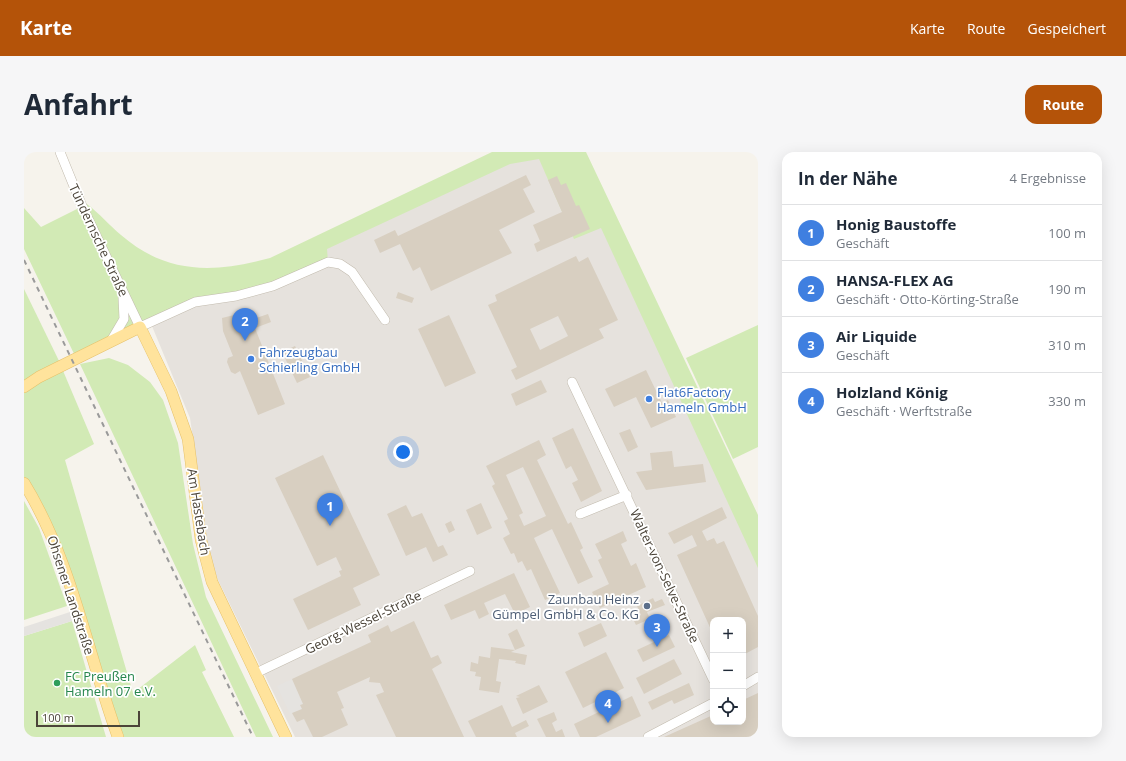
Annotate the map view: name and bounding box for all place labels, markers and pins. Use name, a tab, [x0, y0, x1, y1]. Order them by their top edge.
pin: 2	[232, 308, 258, 341]
place label: Fahrzeugbau Schierling GmbH	[259, 343, 360, 376]
marker: Fahrzeugbau Schierling GmbH	[246, 354, 256, 364]
place label: Flat6Factory Hameln GmbH	[657, 383, 747, 416]
marker: Flat6Factory Hameln GmbH	[644, 394, 654, 404]
pin: 1	[317, 493, 343, 526]
place label: Zaunbau Heinz Gümpel GmbH & Co. KG	[492, 590, 639, 623]
marker: Zaunbau Heinz Gümpel GmbH & Co. KG	[642, 601, 652, 611]
pin: 3	[644, 614, 670, 647]
place label: FC Preußen Hameln 07 e.V.	[65, 667, 156, 700]
marker: FC Preußen Hameln 07 e.V.	[52, 678, 62, 688]
pin: 4	[595, 690, 621, 723]

